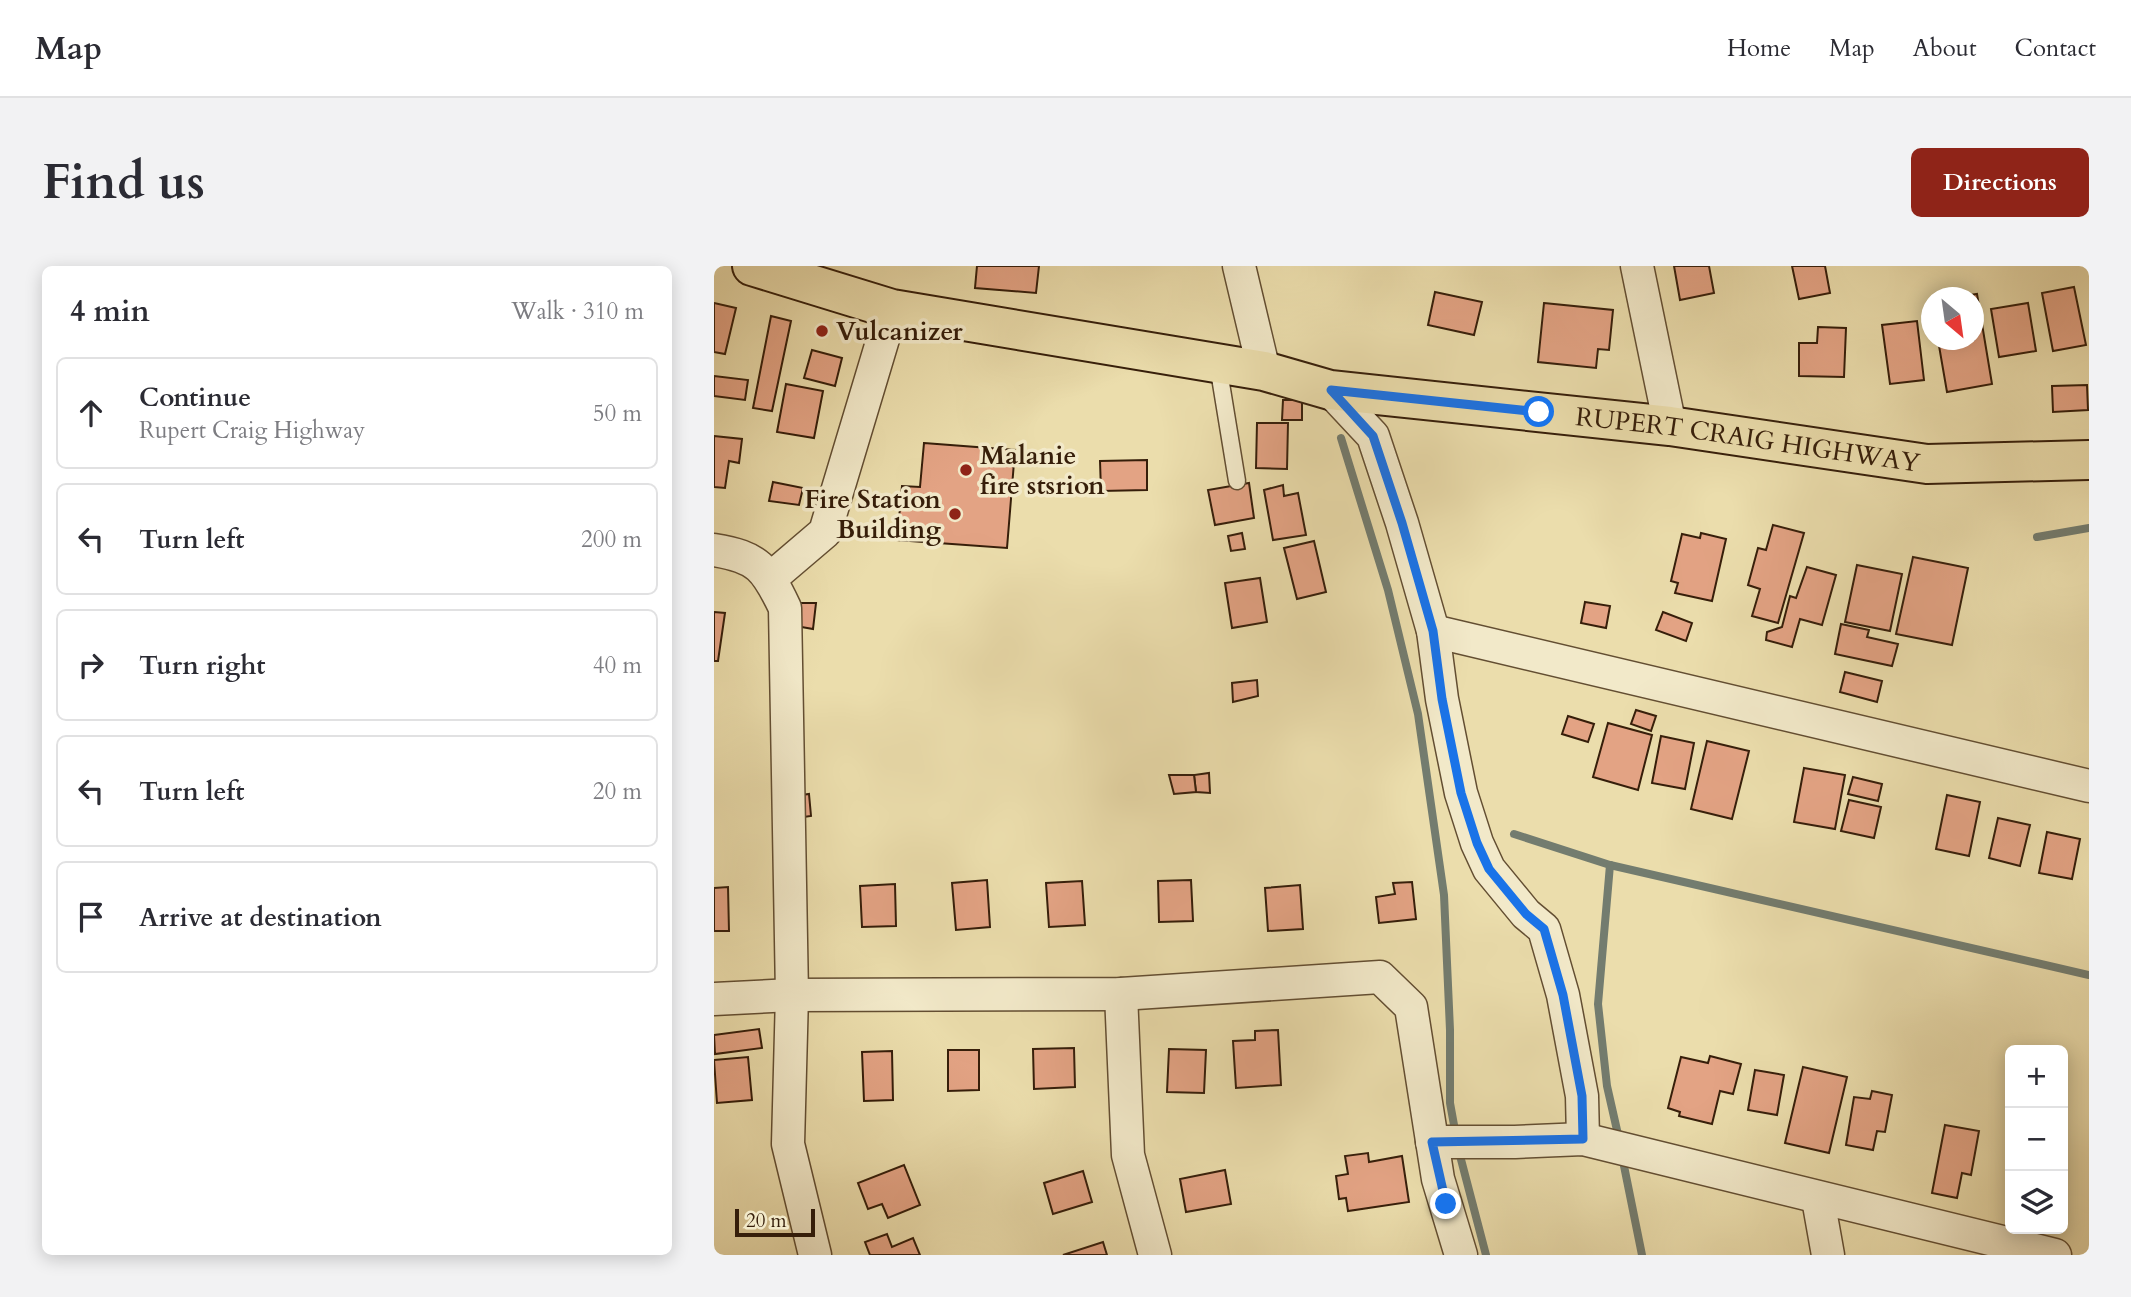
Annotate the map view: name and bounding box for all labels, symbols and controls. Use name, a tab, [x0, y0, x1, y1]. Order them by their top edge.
text: Map	[35, 26, 102, 71]
text: Home	[1727, 32, 1791, 65]
text: Map	[1829, 32, 1875, 65]
text: About	[1913, 32, 1977, 65]
text: Contact	[2015, 32, 2096, 65]
button: Directions	[1911, 148, 2089, 217]
text: Find us	[42, 149, 205, 216]
north arrow	[1921, 287, 1984, 350]
text: 4 min	[70, 291, 150, 332]
text: Walk · 310 m	[511, 296, 644, 327]
place label: Vulcanizer	[836, 314, 963, 349]
marker: Vulcanizer	[814, 323, 830, 339]
text: Continue	[139, 380, 251, 415]
icon: ahead	[72, 394, 110, 432]
route start	[1523, 396, 1554, 427]
text: 50 m	[593, 398, 642, 429]
street label: RUPERT CRAIG HIGHWAY	[1574, 399, 1923, 481]
text: Rupert Craig Highway	[139, 415, 365, 446]
place label: Malanie fire stsrion	[980, 438, 1105, 503]
marker: Malanie fire stsrion	[958, 462, 974, 478]
place label: Fire Station Building	[804, 482, 941, 547]
marker: Fire Station Building	[947, 506, 963, 522]
icon: left	[72, 520, 110, 558]
text: Turn left	[139, 522, 244, 557]
text: 200 m	[581, 524, 642, 555]
icon: right	[72, 646, 110, 684]
text: Turn right	[139, 648, 266, 683]
text: 40 m	[593, 650, 642, 681]
icon: left	[72, 772, 110, 810]
text: Turn left	[139, 774, 244, 809]
text: 20 m	[593, 776, 642, 807]
icon: arrive	[72, 898, 110, 936]
text: Arrive at destination	[139, 900, 382, 935]
map controls	[2005, 1045, 2068, 1234]
button: +	[2005, 1045, 2068, 1108]
button: −	[2005, 1108, 2068, 1171]
button: layers	[2005, 1171, 2068, 1234]
route end	[1430, 1188, 1461, 1219]
scale bar	[735, 1206, 816, 1238]
text: 20 m	[746, 1208, 787, 1234]

